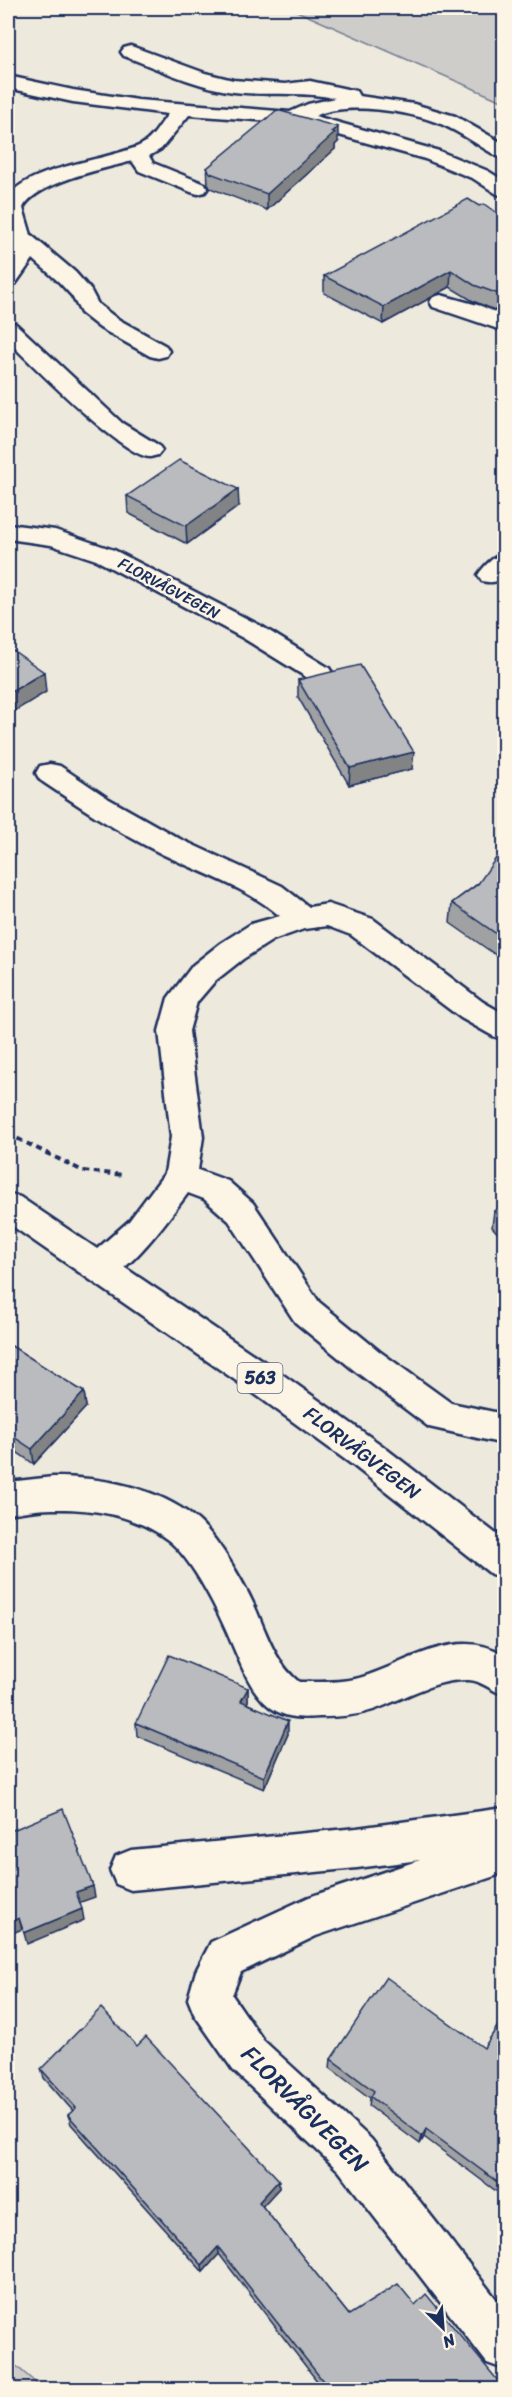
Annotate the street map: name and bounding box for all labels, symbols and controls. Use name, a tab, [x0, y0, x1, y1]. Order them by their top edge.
street label: FLORVÅGVEGEN	[113, 549, 226, 627]
road number: 563	[238, 1363, 282, 1393]
street label: FLORVÅGVEGEN	[296, 1397, 428, 1509]
street label: FLORVÅGVEGEN	[231, 2035, 379, 2183]
north arrow	[413, 2298, 473, 2358]
text: N	[437, 2325, 461, 2357]

